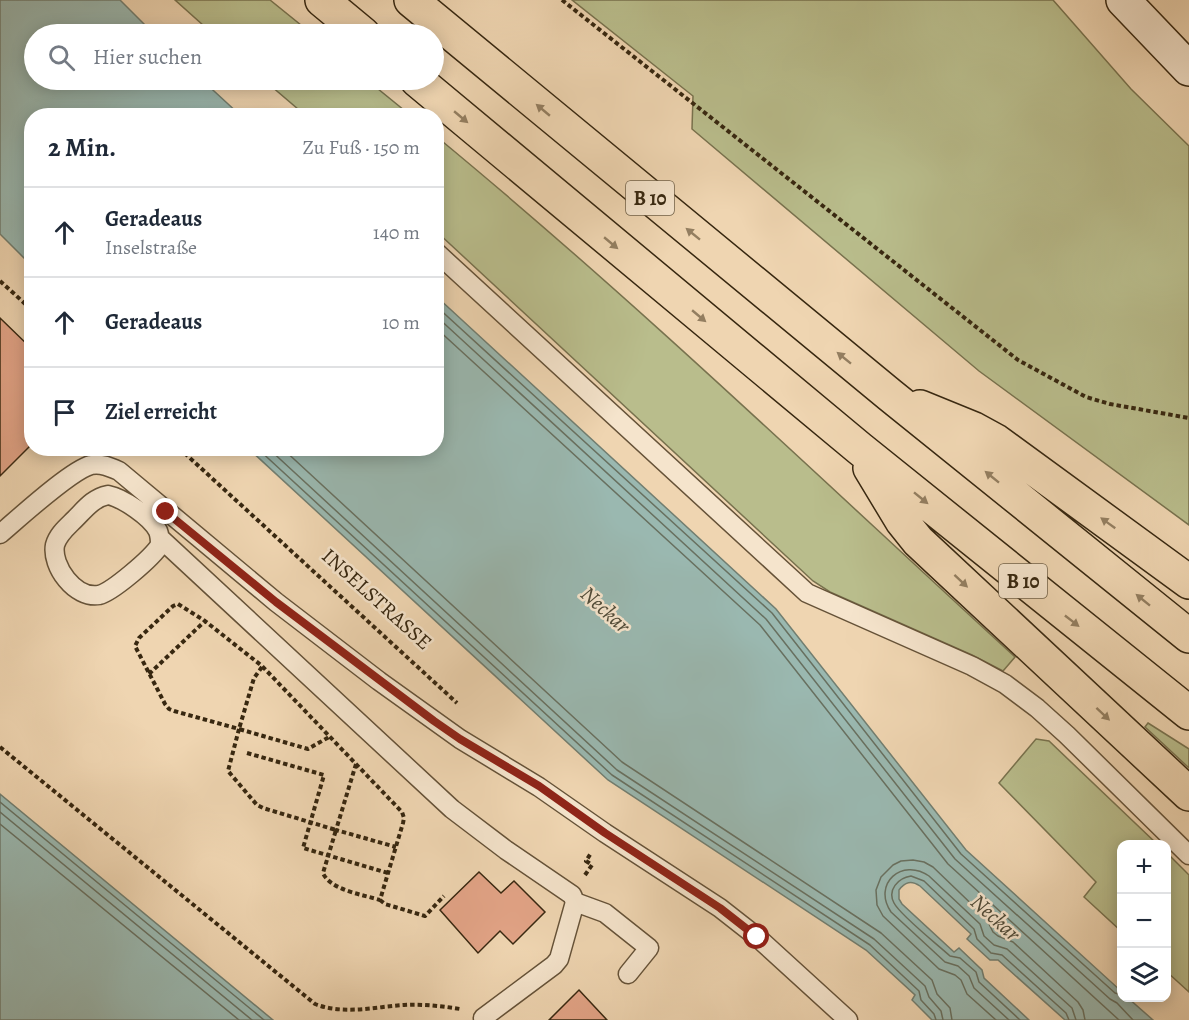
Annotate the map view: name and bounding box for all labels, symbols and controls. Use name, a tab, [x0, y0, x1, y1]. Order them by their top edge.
search box	[24, 24, 444, 90]
icon: search	[45, 41, 78, 74]
text: Hier suchen	[93, 42, 202, 72]
one-way arrow	[535, 103, 551, 116]
one-way arrow	[454, 110, 469, 123]
text: 2 Min.	[48, 130, 116, 165]
text: Zu Fuß · 150 m	[303, 134, 420, 161]
road number: B 10	[626, 181, 674, 215]
text: Geradeaus	[105, 204, 202, 234]
icon: ahead	[48, 216, 81, 249]
text: 140 m	[373, 219, 420, 246]
one-way arrow	[686, 228, 701, 241]
text: Inselstraße	[105, 234, 197, 261]
one-way arrow	[603, 236, 619, 249]
icon: ahead	[48, 306, 81, 339]
text: Geradeaus	[105, 307, 202, 337]
text: 10 m	[382, 309, 420, 336]
one-way arrow	[691, 309, 707, 322]
one-way arrow	[836, 351, 852, 364]
icon: arrive	[48, 396, 81, 429]
text: Ziel erreicht	[105, 397, 217, 427]
one-way arrow	[984, 472, 999, 484]
one-way arrow	[913, 491, 928, 504]
route end	[152, 498, 178, 524]
one-way arrow	[1100, 517, 1116, 529]
street label: INSELSTRASSE	[316, 542, 438, 656]
road number: B 10	[999, 564, 1047, 598]
one-way arrow	[954, 573, 968, 587]
water label: Neckar	[574, 579, 638, 641]
one-way arrow	[1135, 593, 1151, 606]
one-way arrow	[1064, 614, 1080, 627]
one-way arrow	[1096, 707, 1111, 721]
map controls	[1117, 840, 1171, 1002]
button: +	[1117, 840, 1171, 894]
water label: Neckar	[964, 887, 1028, 949]
button: −	[1117, 894, 1171, 948]
route start	[743, 923, 769, 949]
button: layers	[1117, 948, 1171, 1002]

